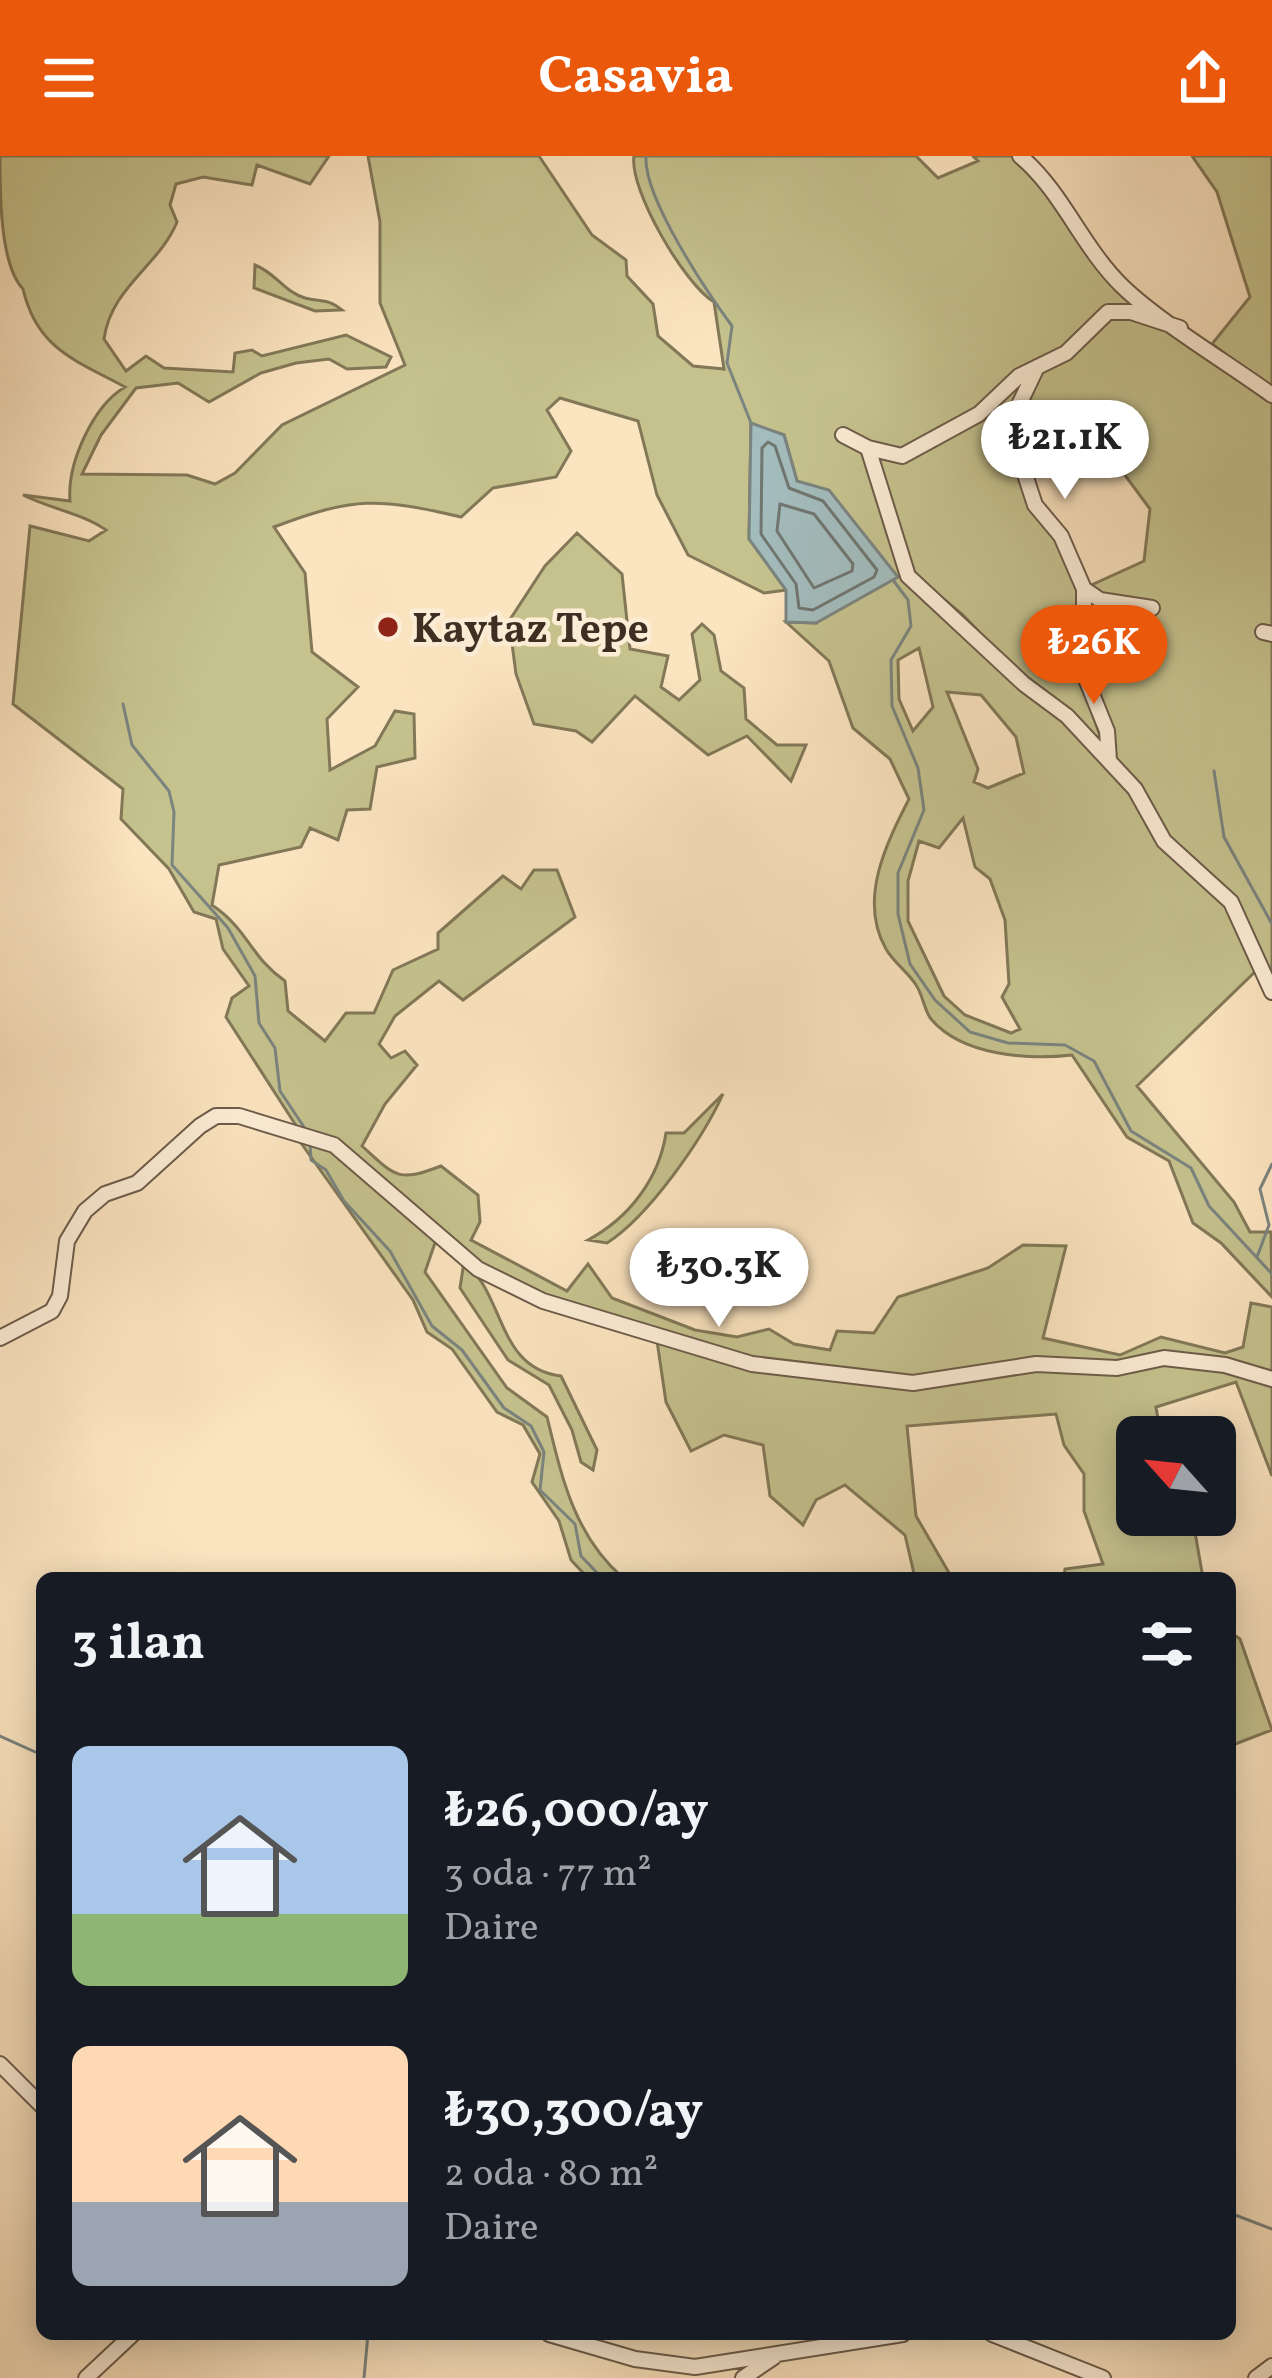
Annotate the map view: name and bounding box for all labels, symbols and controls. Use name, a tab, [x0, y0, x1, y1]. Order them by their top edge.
text: Casavia	[538, 41, 734, 116]
icon: menu	[36, 45, 102, 111]
icon: share	[1170, 45, 1236, 111]
pin: ₺21.1K	[967, 400, 1163, 502]
text: ₺21.1K	[1008, 412, 1122, 466]
place label: Kaytaz Tepe	[412, 602, 649, 661]
pin: ₺26K	[1023, 605, 1165, 707]
marker: Kaytaz Tepe	[375, 614, 401, 640]
text: ₺26K	[1047, 617, 1141, 671]
pin: ₺30.3K	[621, 1228, 817, 1330]
text: ₺30.3K	[657, 1240, 781, 1294]
north arrow	[1116, 1416, 1236, 1536]
map controls	[1116, 1416, 1236, 1536]
text: 3 ilan	[72, 1609, 205, 1680]
icon: filters	[1134, 1611, 1200, 1677]
text: ₺26,000/ay	[444, 1777, 709, 1848]
icon: home	[168, 1794, 312, 1938]
text: 3 oda · 77 m²	[444, 1848, 652, 1902]
text: Daire	[444, 1902, 538, 1956]
text: ₺30,300/ay	[444, 2077, 703, 2148]
icon: home	[168, 2094, 312, 2238]
text: 2 oda · 80 m²	[444, 2148, 658, 2202]
text: Daire	[444, 2202, 538, 2256]

